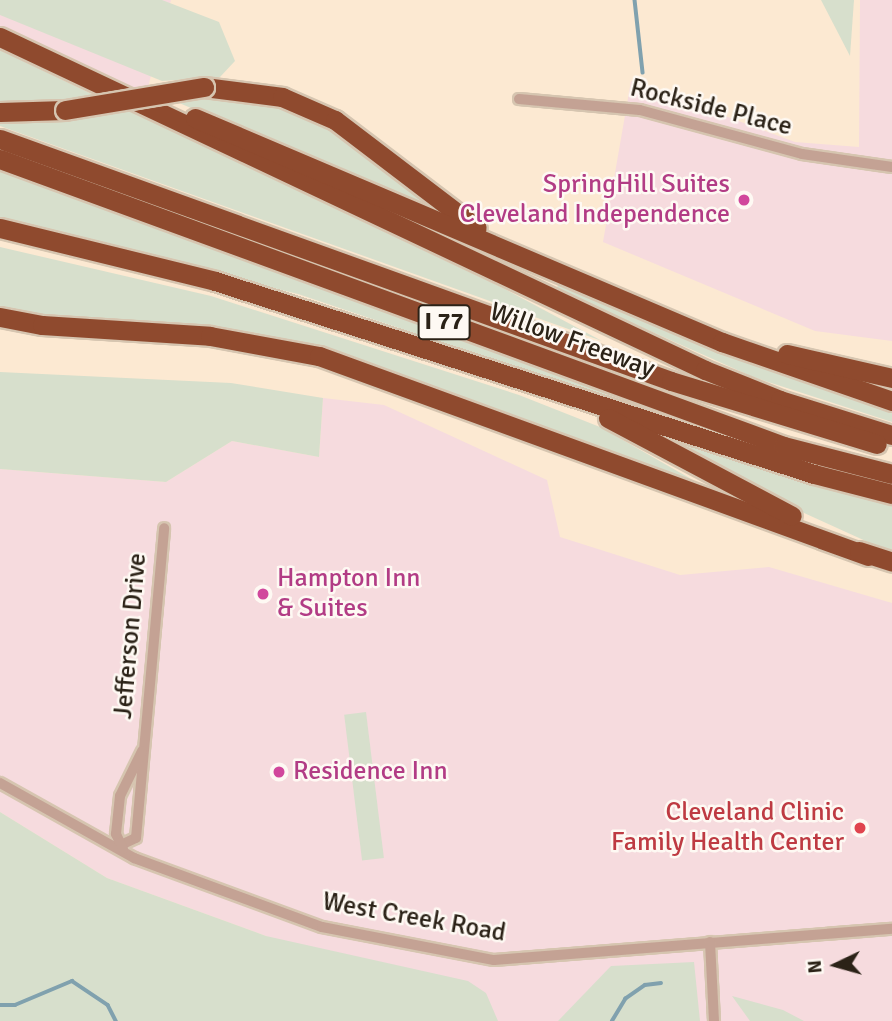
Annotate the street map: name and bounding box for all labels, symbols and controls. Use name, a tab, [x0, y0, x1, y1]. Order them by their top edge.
street label: Rockside Place	[627, 73, 795, 143]
place label: SpringHill Suites Cleveland Independence	[460, 169, 730, 230]
marker: SpringHill Suites Cleveland Independence	[736, 192, 752, 208]
street label: Willow Freeway	[485, 297, 659, 385]
road number: I 77	[416, 302, 472, 342]
street label: Jefferson Drive	[108, 552, 154, 720]
place label: Hampton Inn & Suites	[277, 563, 421, 624]
marker: Hampton Inn & Suites	[255, 586, 271, 602]
place label: Residence Inn	[293, 756, 448, 788]
marker: Residence Inn	[271, 764, 287, 780]
place label: Cleveland Clinic Family Health Center	[611, 797, 844, 858]
marker: Cleveland Clinic Family Health Center	[850, 818, 870, 838]
street label: West Creek Road	[320, 887, 508, 949]
north arrow	[801, 930, 871, 1000]
text: N	[803, 959, 828, 974]

